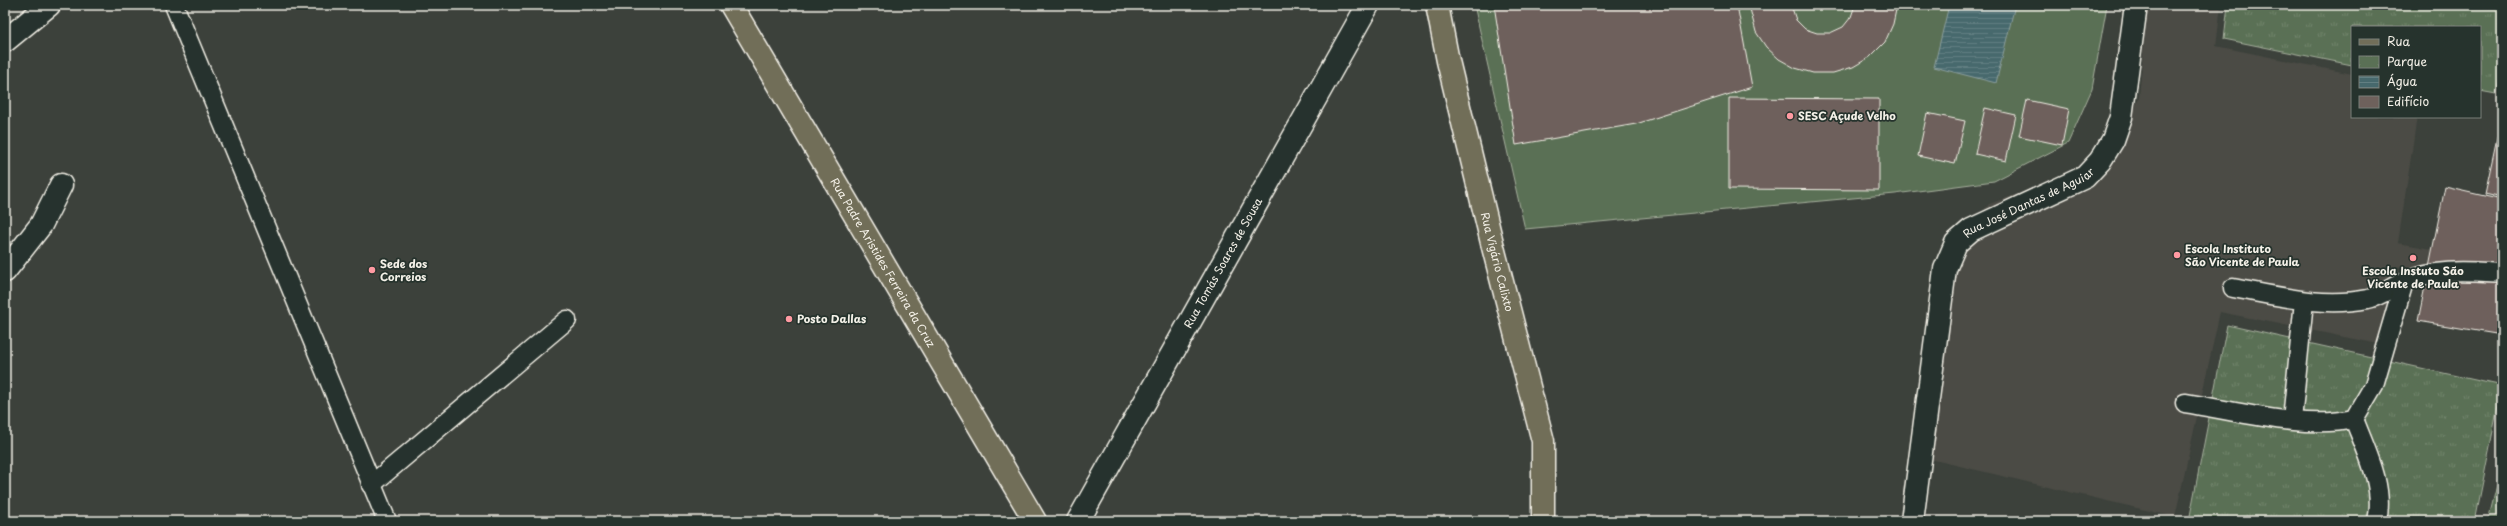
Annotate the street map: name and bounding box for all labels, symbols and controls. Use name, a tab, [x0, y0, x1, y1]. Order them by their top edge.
legend	[2351, 26, 2481, 118]
text: Rua	[2387, 32, 2411, 50]
text: Parque	[2387, 52, 2427, 70]
text: Água	[2387, 72, 2418, 90]
text: Edifício	[2387, 92, 2429, 110]
place label: SESC Açude Velho	[1798, 107, 1896, 124]
marker: SESC Açude Velho	[1785, 111, 1795, 121]
street label: Rua José Dantas de Aguiar	[1959, 163, 2098, 242]
street label: Rua Padre Aristides Ferreira da Cruz	[827, 175, 940, 350]
street label: Rua Tomás Soares de Sousa	[1179, 194, 1266, 331]
street label: Rua Vigário Calixto	[1477, 211, 1518, 313]
place label: Escola Instituto São Vicente de Paula	[2185, 240, 2300, 270]
marker: Escola Instituto São Vicente de Paula	[2172, 250, 2182, 260]
marker: Escola Instuto São Vicente de Paula	[2408, 253, 2418, 263]
place label: Sede dos Correios	[380, 255, 427, 285]
place label: Escola Instuto São Vicente de Paula	[2362, 262, 2464, 292]
marker: Sede dos Correios	[367, 265, 377, 275]
place label: Posto Dallas	[797, 310, 867, 327]
marker: Posto Dallas	[784, 314, 794, 324]

